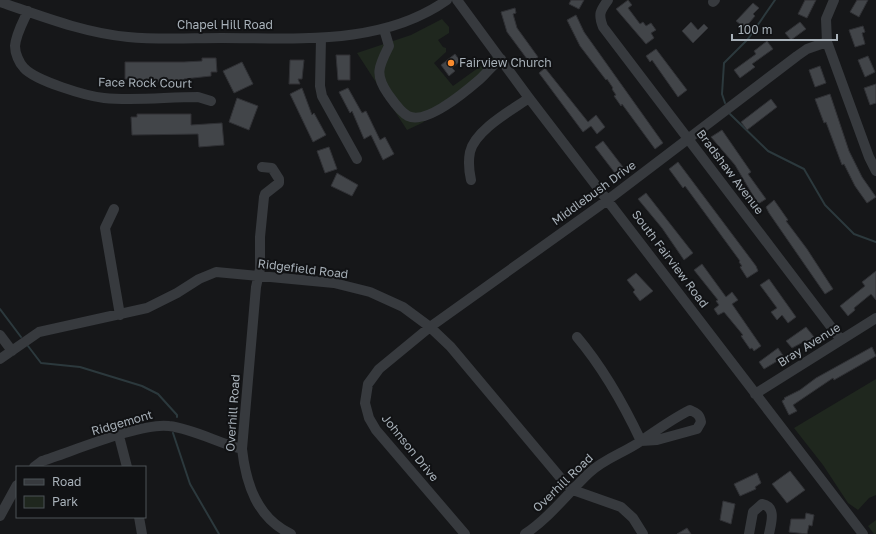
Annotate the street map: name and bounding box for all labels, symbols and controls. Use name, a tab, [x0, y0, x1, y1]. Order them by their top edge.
scale bar	[732, 16, 837, 42]
street label: Chapel Hill Road	[177, 17, 273, 32]
text: 100 m	[738, 22, 772, 37]
place label: Fairview Church	[459, 55, 552, 70]
marker: Fairview Church	[446, 58, 456, 68]
street label: Face Rock Court	[98, 74, 192, 91]
street label: Bradshaw Avenue	[694, 126, 767, 217]
street label: Middlebush Drive	[549, 157, 639, 228]
street label: South Fairview Road	[629, 207, 712, 310]
street label: Ridgefield Road	[257, 256, 349, 281]
street label: Bray Avenue	[775, 319, 843, 370]
street label: Overhill Road	[222, 374, 243, 452]
street label: Ridgemont	[90, 407, 154, 438]
street label: Johnson Drive	[379, 411, 442, 484]
street label: Overhill Road	[530, 450, 596, 515]
legend	[16, 466, 146, 518]
text: Road	[52, 474, 81, 489]
text: Park	[52, 494, 78, 509]

